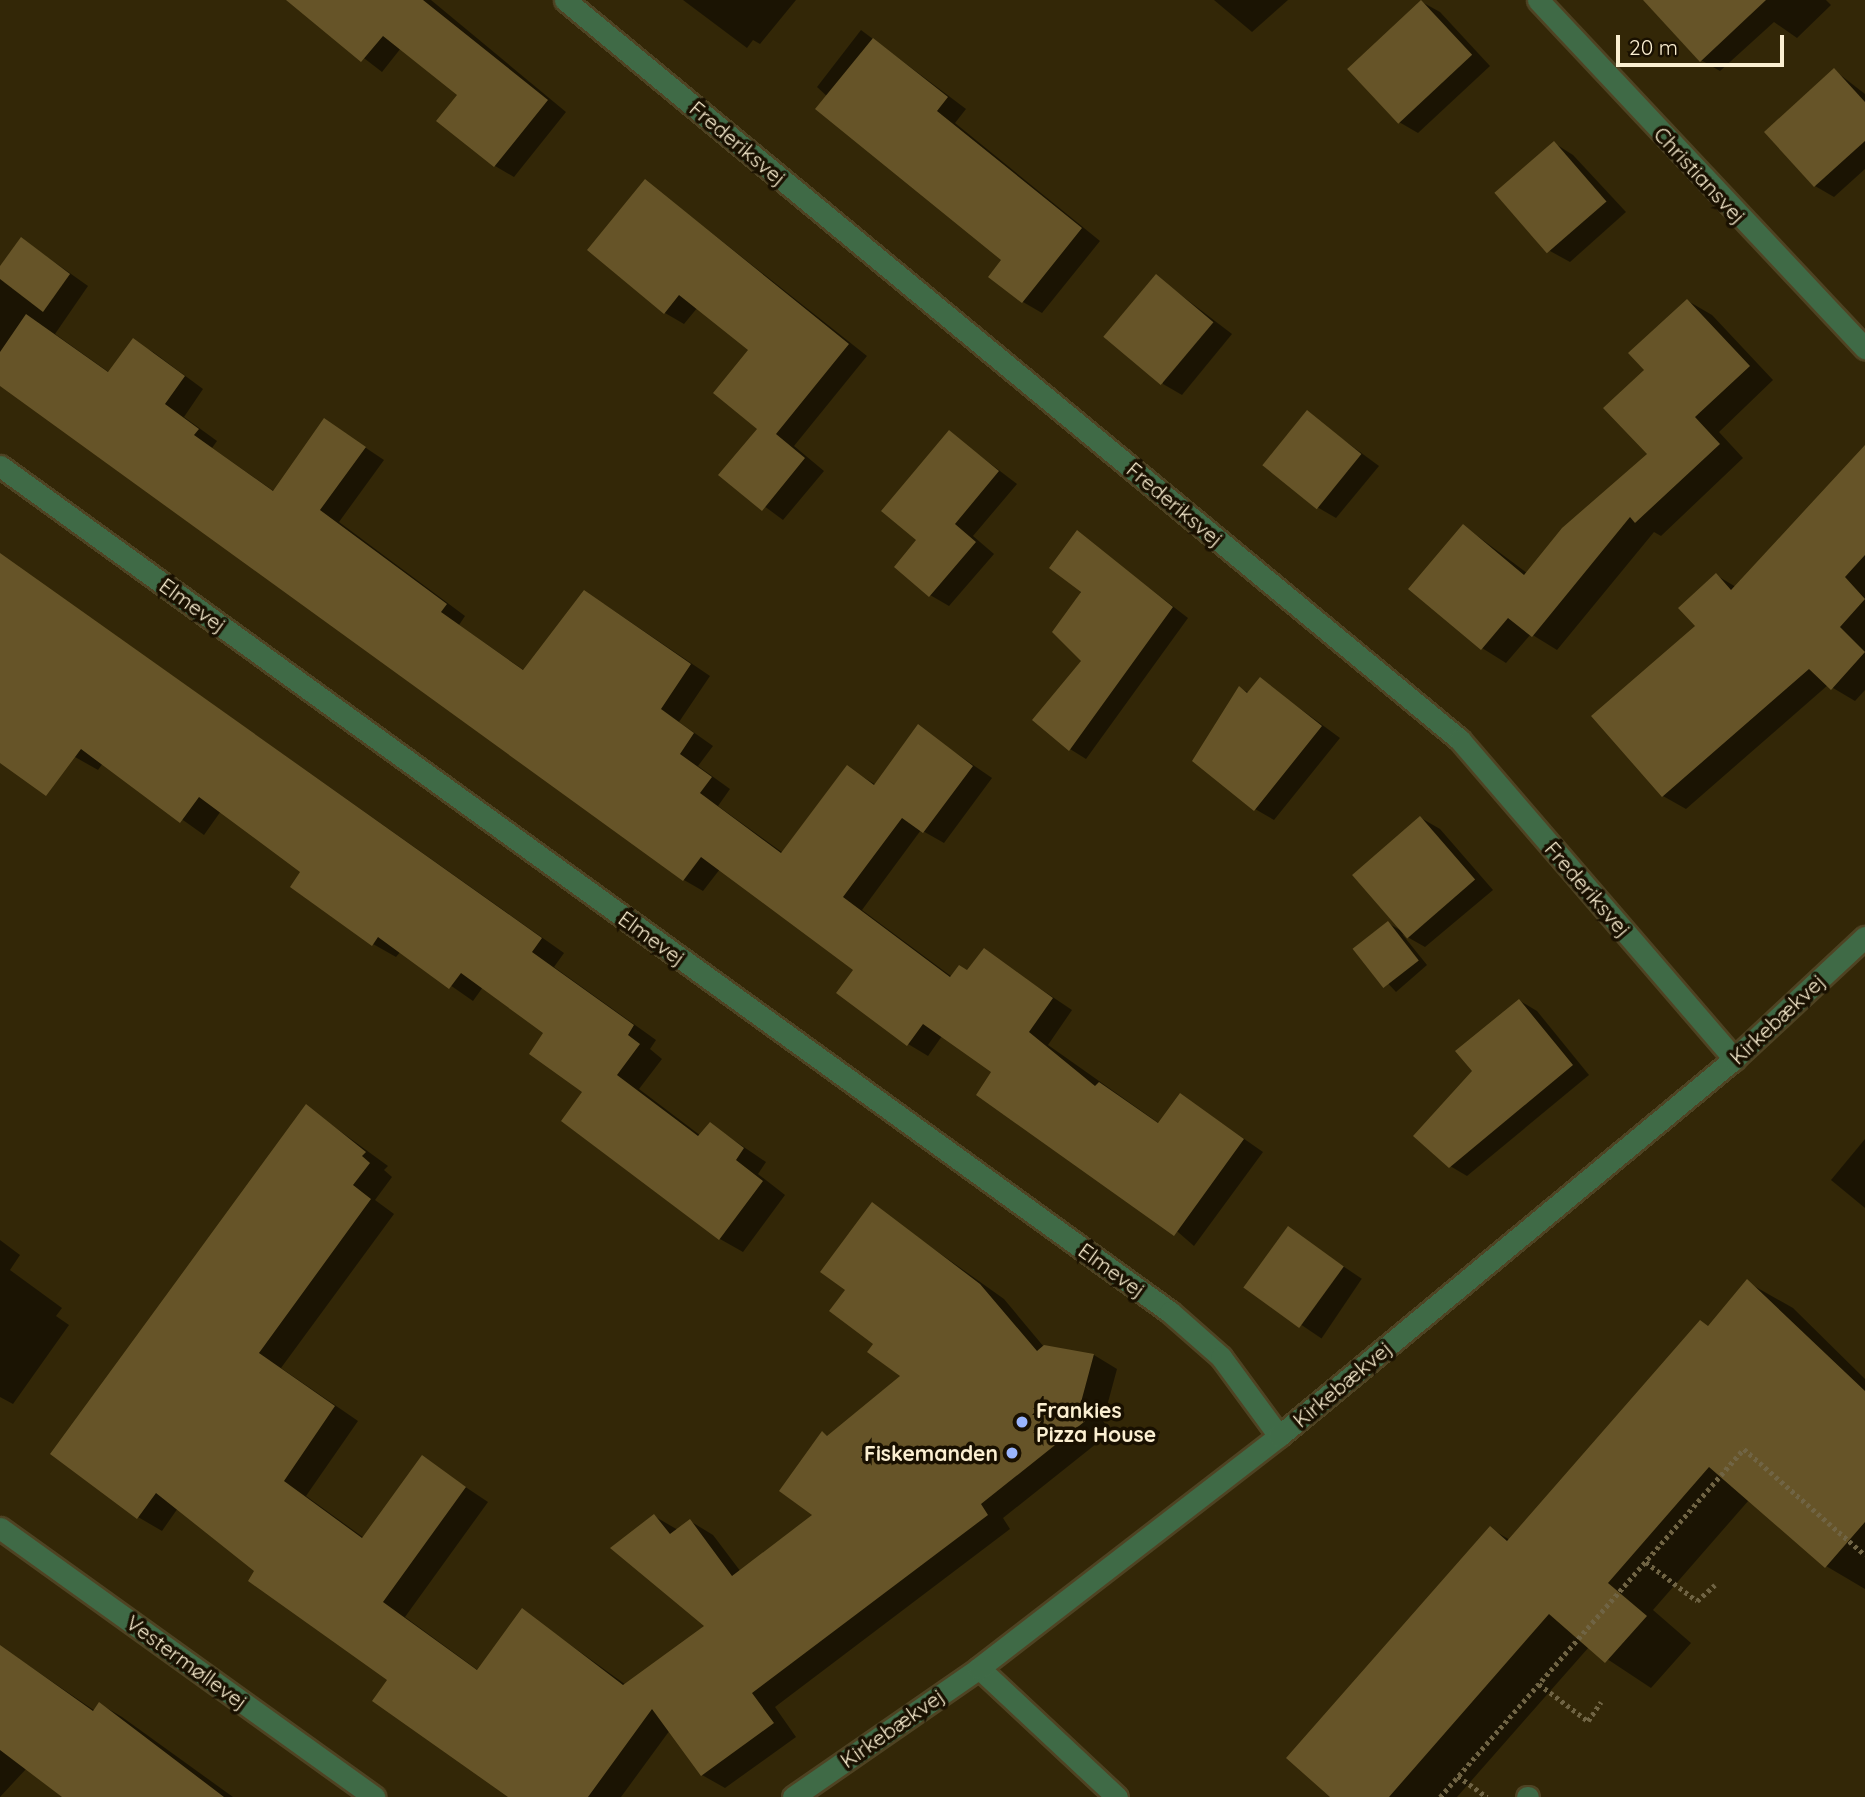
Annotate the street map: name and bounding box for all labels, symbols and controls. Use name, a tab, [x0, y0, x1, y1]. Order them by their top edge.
scale bar	[1620, 21, 1788, 65]
text: 20 m	[1629, 34, 1678, 60]
street label: Frederiksvej	[685, 95, 791, 191]
street label: Christiansvej	[1649, 121, 1751, 229]
street label: Frederiksvej	[1122, 456, 1228, 552]
street label: Elmevej	[155, 572, 231, 638]
street label: Frederiksvej	[1540, 836, 1636, 942]
street label: Elmevej	[614, 905, 690, 971]
street label: Kirkebækvej	[1724, 969, 1830, 1069]
street label: Elmevej	[1074, 1237, 1150, 1303]
street label: Kirkebækvej	[1288, 1336, 1396, 1432]
place label: Frankies Pizza House	[1036, 1397, 1156, 1447]
marker: Frankies Pizza House	[1014, 1414, 1030, 1430]
place label: Fiskemanden	[864, 1440, 998, 1466]
marker: Fiskemanden	[1004, 1445, 1020, 1461]
street label: Vestermøllevej	[121, 1610, 253, 1714]
street label: Kirkebækvej	[835, 1683, 949, 1773]

